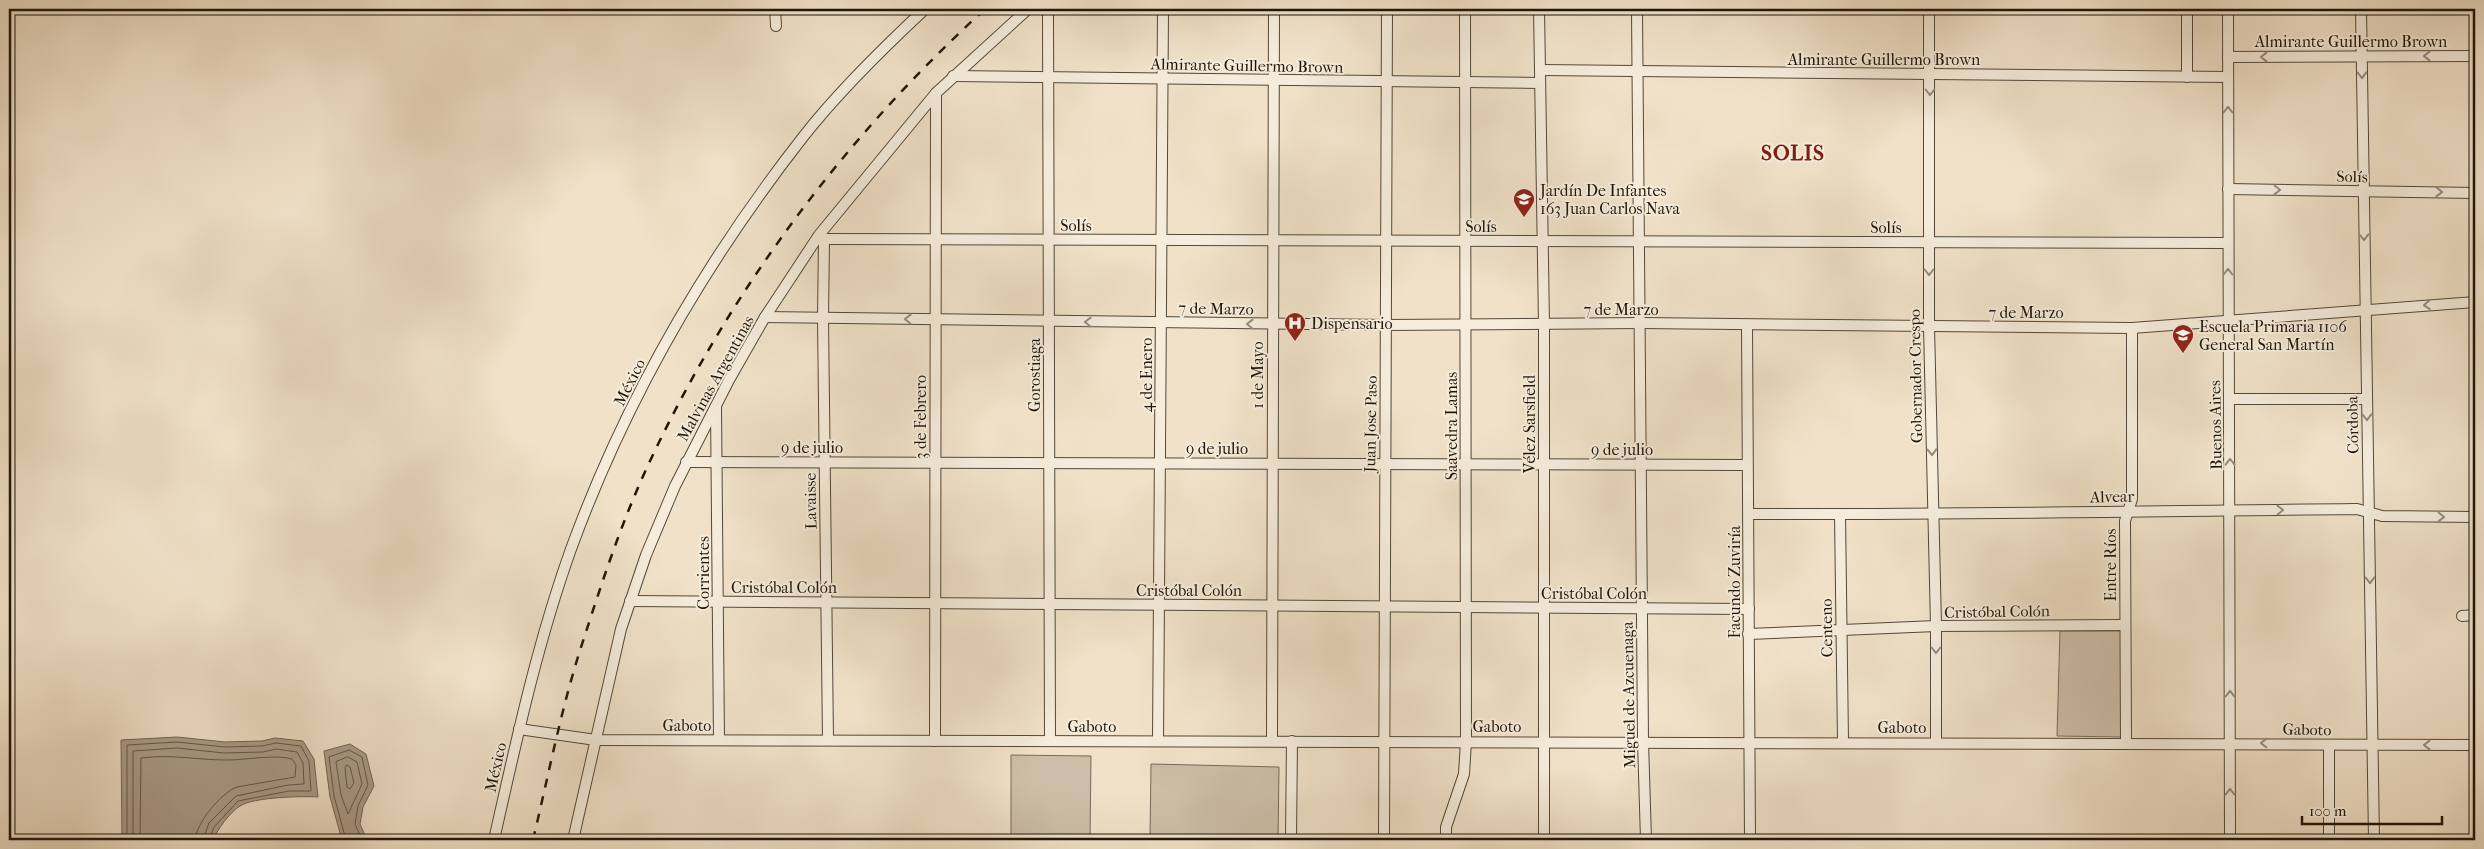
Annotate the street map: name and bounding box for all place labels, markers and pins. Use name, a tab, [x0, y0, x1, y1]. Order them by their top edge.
place label: Jardín De Infantes 163 Juan Carlos Nava	[1538, 181, 1681, 218]
school or university icon: Jardín De Infantes 163 Juan Carlos Nava	[1512, 187, 1536, 218]
hospital icon: Dispensario	[1283, 311, 1307, 342]
place label: Dispensario	[1311, 314, 1393, 333]
place label: Escuela Primaria 1106 General San Martín	[2199, 317, 2347, 354]
school or university icon: Escuela Primaria 1106 General San Martín	[2171, 323, 2195, 354]

